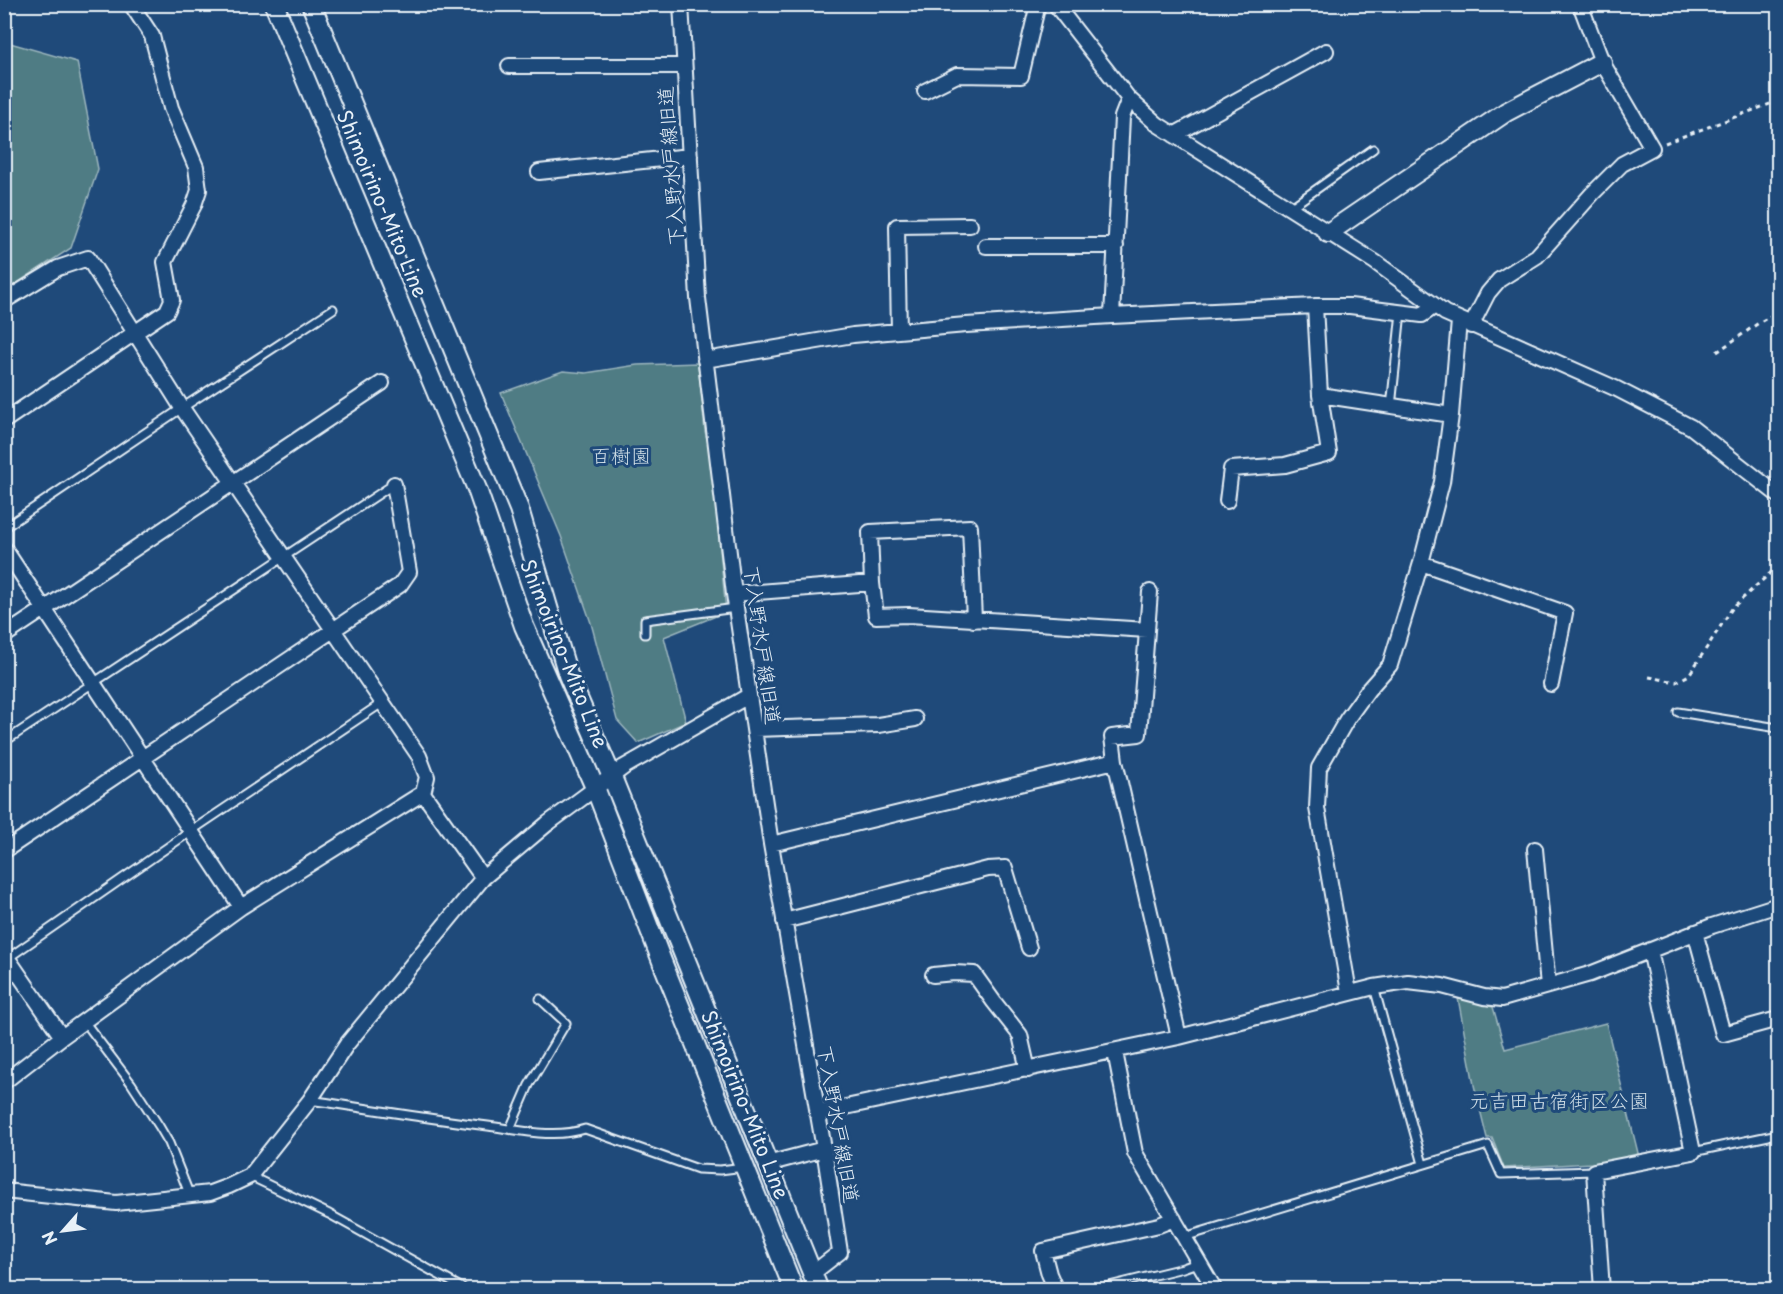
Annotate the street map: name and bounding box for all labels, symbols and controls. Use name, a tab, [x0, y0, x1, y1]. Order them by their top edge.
street label: 下入野水戸線旧道	[649, 85, 691, 247]
street label: Shimoirino-Mito Line	[330, 105, 436, 302]
park label: 百樹園	[591, 440, 651, 470]
street label: Shimoirino-Mito Line	[513, 555, 617, 753]
street label: 下入野水戸線旧道	[737, 564, 789, 726]
street label: Shimoirino-Mito Line	[694, 1006, 798, 1204]
street label: 下入野水戸線旧道	[810, 1042, 868, 1205]
park label: 元吉田古宿街区公園	[1469, 1085, 1649, 1115]
north arrow	[33, 1201, 93, 1261]
text: N	[35, 1227, 62, 1250]

